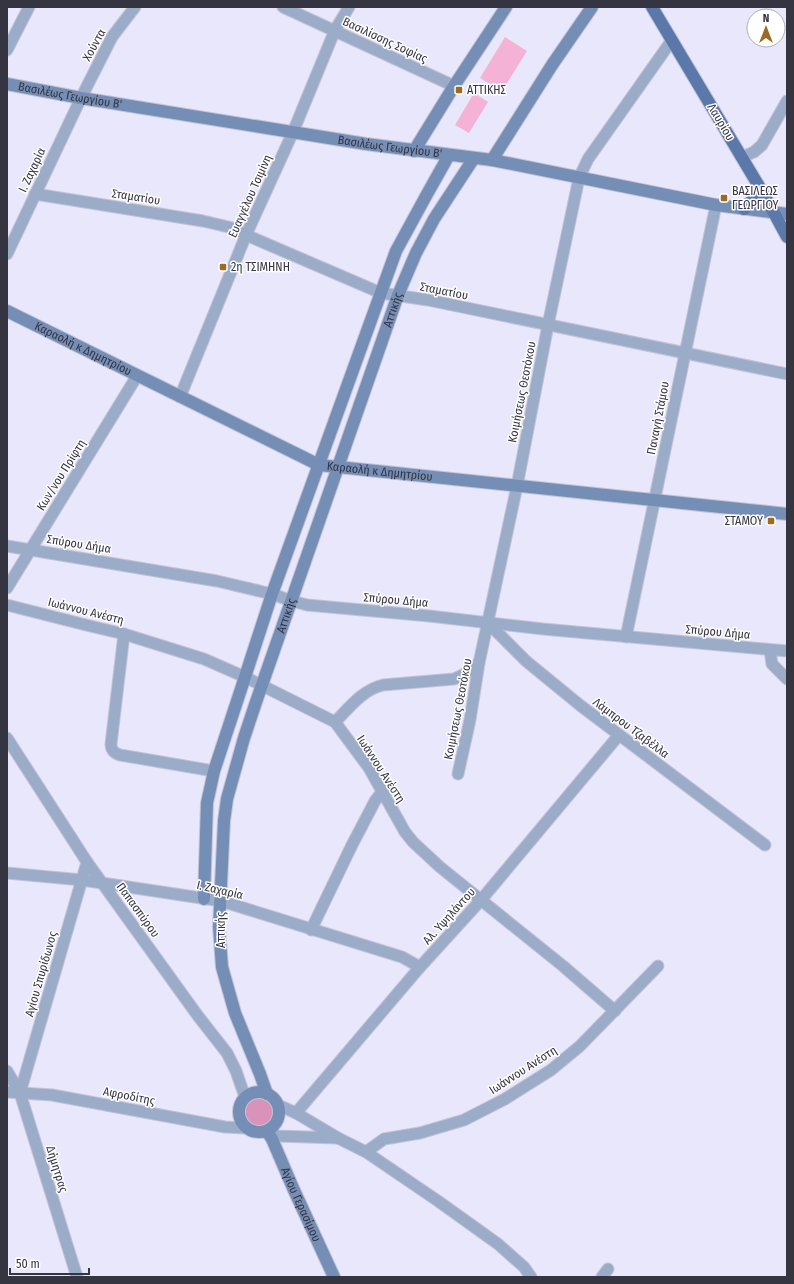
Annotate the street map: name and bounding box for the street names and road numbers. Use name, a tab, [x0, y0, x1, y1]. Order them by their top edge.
street label: Βασιλίσσης Σοφίας	[341, 14, 429, 66]
street label: Χούντα	[80, 27, 108, 63]
street label: Βασιλέως Γεωργίου Β'	[17, 79, 123, 111]
street label: Λαυρίου	[705, 101, 737, 143]
street label: Βασιλέως Γεωργίου Β'	[337, 133, 443, 161]
street label: Ι. Ζαχαρία	[16, 146, 48, 194]
street label: Ευαγγέλου Τσιμίνη	[225, 152, 275, 240]
street label: Σταματίου	[111, 186, 161, 208]
street label: Σταματίου	[419, 279, 469, 303]
street label: Αττικής	[380, 290, 405, 329]
street label: Καραολή κ Δημητρίου	[32, 319, 134, 378]
street label: Κοιμήσεως Θεοτόκου	[505, 340, 539, 444]
street label: Παναγή Στάμου	[644, 380, 672, 456]
street label: Κων/νου Πρίφτη	[34, 437, 88, 513]
street label: Καραολή κ Δημητρίου	[326, 459, 433, 484]
street label: Σπύρου Δήμα	[46, 532, 112, 556]
street label: Σπύρου Δήμα	[363, 590, 429, 610]
street label: Ιωάννου Ανέστη	[47, 595, 125, 627]
street label: Αττικής	[274, 596, 299, 635]
street label: Σπύρου Δήμα	[685, 622, 751, 642]
street label: Κοιμήσεως Θεοτόκου	[441, 657, 475, 761]
street label: Λάμπρου Τζαβέλλα	[590, 695, 672, 761]
street label: Ιωάννου Ανέστη	[354, 733, 408, 805]
street label: Ι. Ζαχαρία	[195, 878, 245, 902]
street label: Παπασπύρου	[114, 880, 162, 940]
street label: Αλ. Υψηλάντου	[420, 885, 478, 947]
street label: Αττικής	[214, 912, 228, 948]
street label: Αγίου Σπυρίδωνος	[22, 930, 60, 1018]
street label: Ιωάννου Ανέστη	[487, 1043, 559, 1097]
street label: Αφροδίτης	[102, 1084, 156, 1108]
street label: Δήμητρας	[43, 1144, 71, 1194]
street label: Αγίου Γερασίμου	[278, 1165, 324, 1244]

